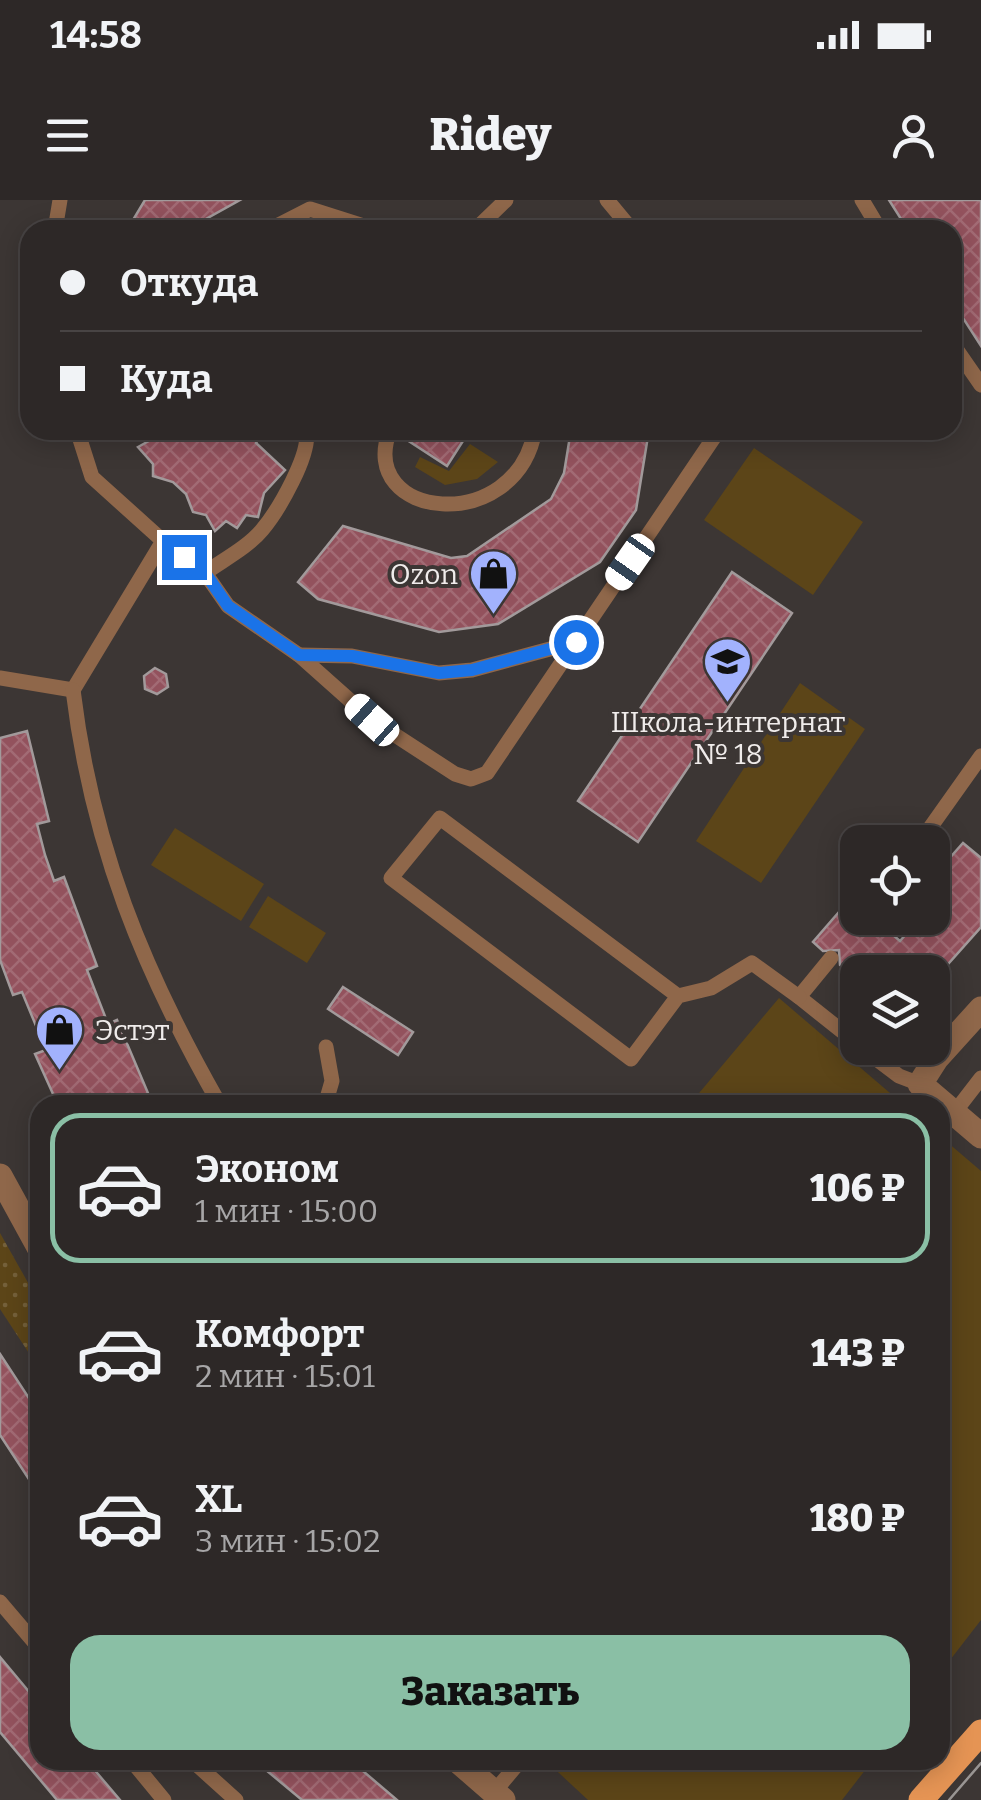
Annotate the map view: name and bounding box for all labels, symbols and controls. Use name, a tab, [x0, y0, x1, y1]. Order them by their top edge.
text: 14:58	[50, 12, 142, 58]
icon: menu	[40, 108, 95, 163]
text: Ridey	[430, 108, 551, 162]
icon: person	[886, 108, 941, 163]
text: Откуда	[120, 260, 258, 306]
text: Куда	[120, 356, 213, 402]
car	[601, 529, 659, 595]
route end	[162, 535, 207, 580]
shop icon: Ozon	[467, 548, 519, 616]
place label: Ozon	[390, 558, 458, 591]
route start	[554, 620, 599, 665]
school or university icon: Школа-интернат № 18	[702, 636, 754, 704]
car	[340, 689, 404, 751]
place label: Школа-интернат № 18	[611, 706, 845, 771]
map controls	[840, 825, 950, 1065]
button: locate	[840, 825, 950, 935]
button: layers	[840, 955, 950, 1065]
shop icon: Эстэт	[34, 1004, 86, 1072]
place label: Эстэт	[95, 1014, 170, 1047]
icon: car	[75, 1143, 165, 1233]
text: Эконом	[195, 1146, 339, 1192]
text: 106 ₽	[810, 1165, 905, 1211]
text: 1 мин · 15:00	[195, 1192, 378, 1230]
icon: car	[75, 1308, 165, 1398]
text: Комфорт	[195, 1311, 364, 1357]
text: 143 ₽	[811, 1330, 905, 1376]
text: 2 мин · 15:01	[195, 1357, 375, 1395]
icon: car	[75, 1473, 165, 1563]
text: XL	[195, 1476, 242, 1522]
text: 180 ₽	[810, 1495, 905, 1541]
text: 3 мин · 15:02	[195, 1522, 380, 1560]
button: Заказать	[70, 1635, 910, 1750]

